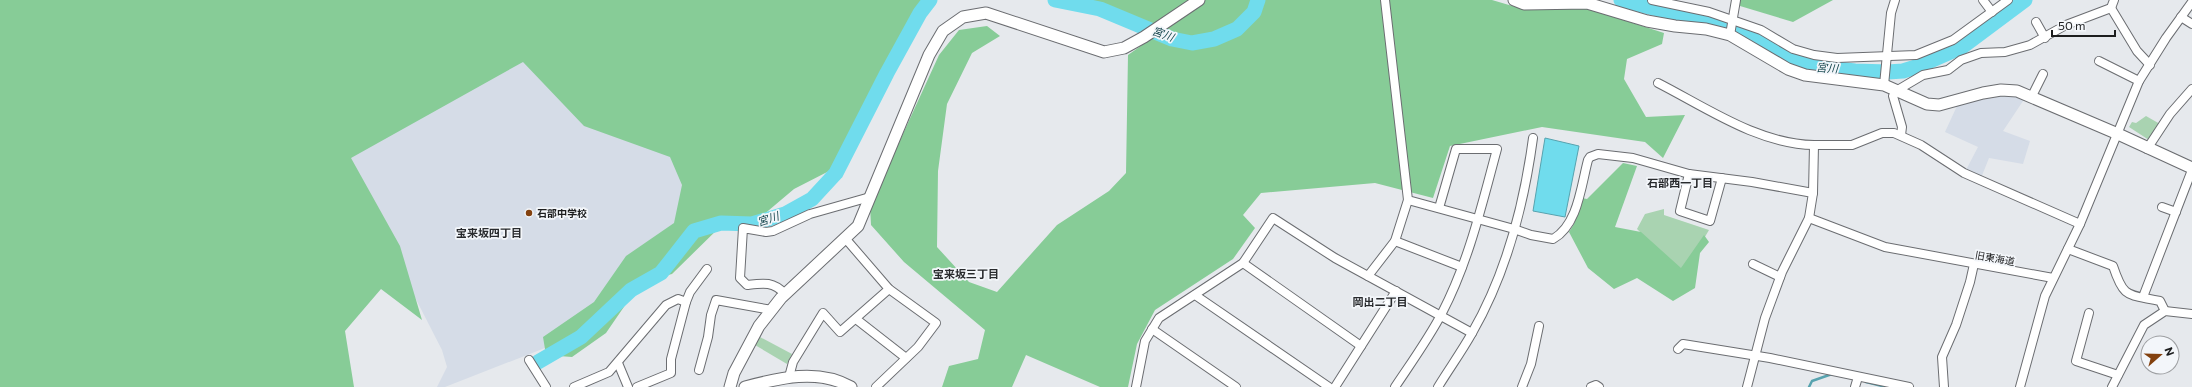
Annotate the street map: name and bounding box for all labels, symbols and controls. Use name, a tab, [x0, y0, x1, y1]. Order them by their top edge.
scale bar	[2052, 12, 2115, 38]
text: 50 m	[2058, 18, 2086, 32]
water label: 宮川	[1151, 24, 1177, 44]
water label: 宮川	[1816, 60, 1839, 75]
district label: 石部西一丁目	[1647, 176, 1713, 189]
place label: 石部中学校	[537, 207, 587, 219]
marker: 石部中学校	[524, 208, 534, 218]
water label: 宮川	[755, 209, 781, 228]
district label: 宝来坂四丁目	[456, 226, 522, 239]
street label: 旧東海道	[1974, 249, 2016, 267]
district label: 宝来坂三丁目	[933, 267, 999, 280]
district label: 岡出二丁目	[1353, 295, 1408, 308]
north arrow	[2140, 335, 2180, 375]
text: N	[2162, 345, 2177, 358]

